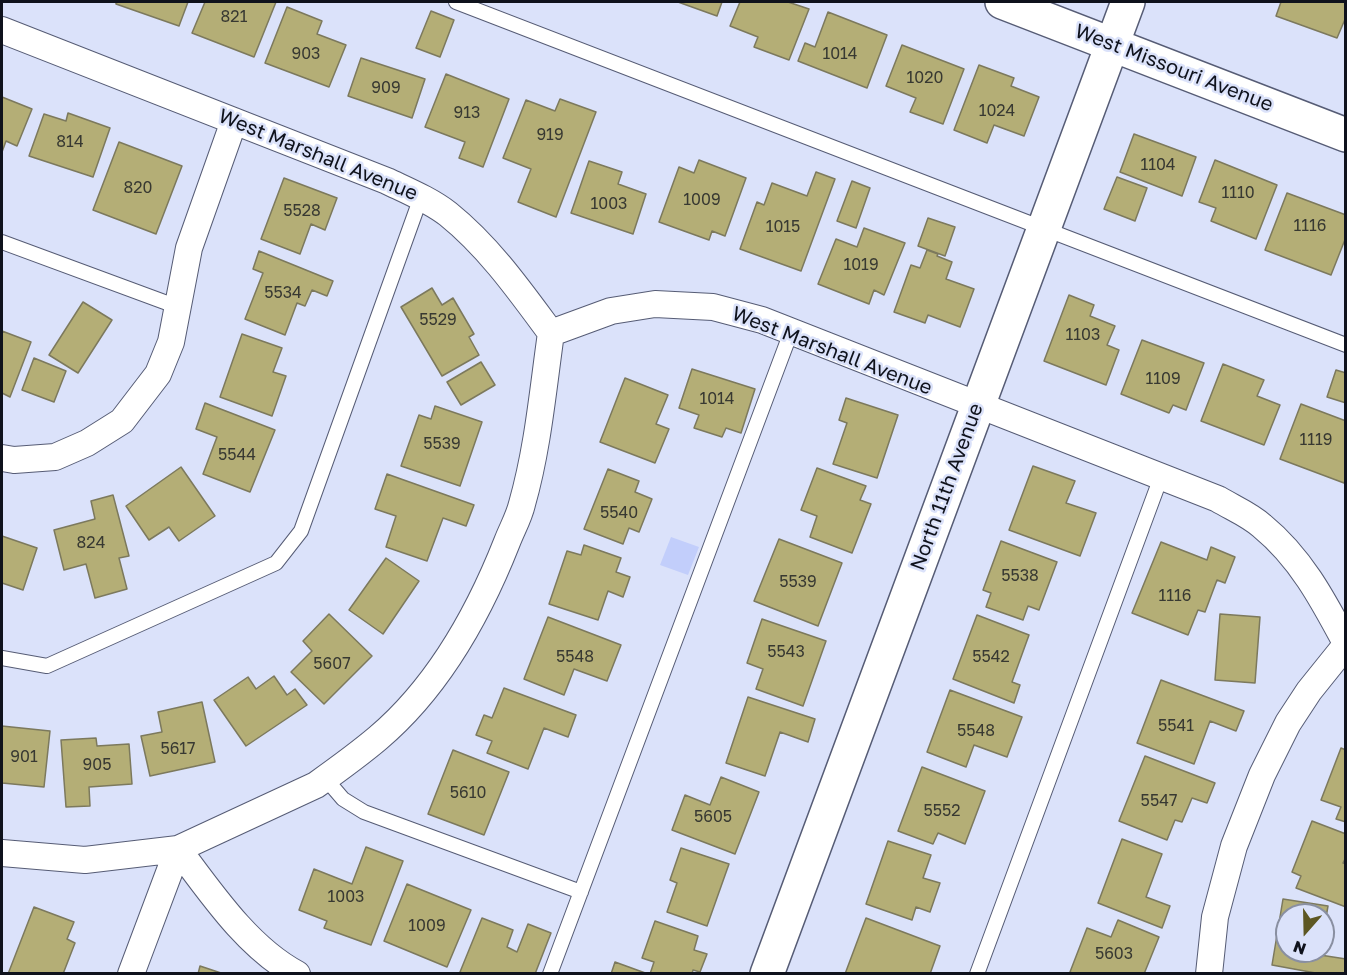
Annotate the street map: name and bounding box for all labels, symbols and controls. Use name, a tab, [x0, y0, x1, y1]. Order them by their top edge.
house number: 821	[221, 7, 247, 27]
street label: West Missouri Avenue	[1072, 19, 1276, 117]
house number: 903	[292, 44, 320, 64]
house number: 1014	[822, 44, 858, 64]
house number: 1020	[907, 68, 943, 88]
house number: 909	[371, 78, 401, 98]
house number: 1024	[979, 101, 1015, 121]
house number: 913	[454, 103, 480, 123]
street label: West Marshall Avenue	[215, 104, 421, 206]
house number: 919	[536, 125, 564, 145]
house number: 814	[56, 132, 84, 152]
house number: 1104	[1140, 155, 1176, 175]
house number: 820	[124, 178, 152, 198]
house number: 1110	[1221, 183, 1255, 203]
house number: 1009	[683, 190, 721, 210]
house number: 1003	[591, 194, 627, 214]
house number: 5528	[283, 201, 321, 221]
house number: 1116	[1294, 216, 1326, 236]
house number: 1015	[766, 217, 800, 237]
house number: 1019	[843, 255, 879, 275]
house number: 5534	[264, 283, 302, 303]
street label: West Marshall Avenue	[729, 302, 935, 400]
house number: 5529	[419, 310, 457, 330]
house number: 1103	[1066, 325, 1100, 345]
house number: 1109	[1145, 369, 1181, 389]
house number: 1014	[699, 389, 735, 409]
street label: North 11th Avenue	[906, 400, 988, 574]
house number: 1119	[1300, 430, 1332, 450]
house number: 5539	[423, 434, 461, 454]
house number: 5544	[218, 445, 256, 465]
house number: 5540	[600, 503, 638, 523]
house number: 824	[77, 533, 105, 553]
house number: 5538	[1001, 566, 1039, 586]
house number: 5539	[779, 572, 817, 592]
house number: 1116	[1159, 586, 1191, 606]
house number: 5543	[767, 642, 805, 662]
house number: 5548	[556, 647, 594, 667]
house number: 5542	[972, 647, 1010, 667]
house number: 5607	[313, 654, 351, 674]
house number: 5541	[1158, 716, 1194, 736]
house number: 5548	[957, 721, 995, 741]
house number: 5617	[160, 739, 196, 759]
house number: 901	[10, 747, 38, 767]
house number: 905	[83, 755, 111, 775]
house number: 5610	[450, 783, 486, 803]
house number: 5547	[1141, 791, 1177, 811]
house number: 5552	[923, 801, 961, 821]
house number: 5605	[694, 807, 732, 827]
house number: 1003	[328, 887, 364, 907]
north arrow	[1275, 903, 1335, 963]
house number: 1009	[408, 916, 446, 936]
text: N	[1290, 937, 1309, 960]
house number: 5603	[1095, 944, 1133, 964]

